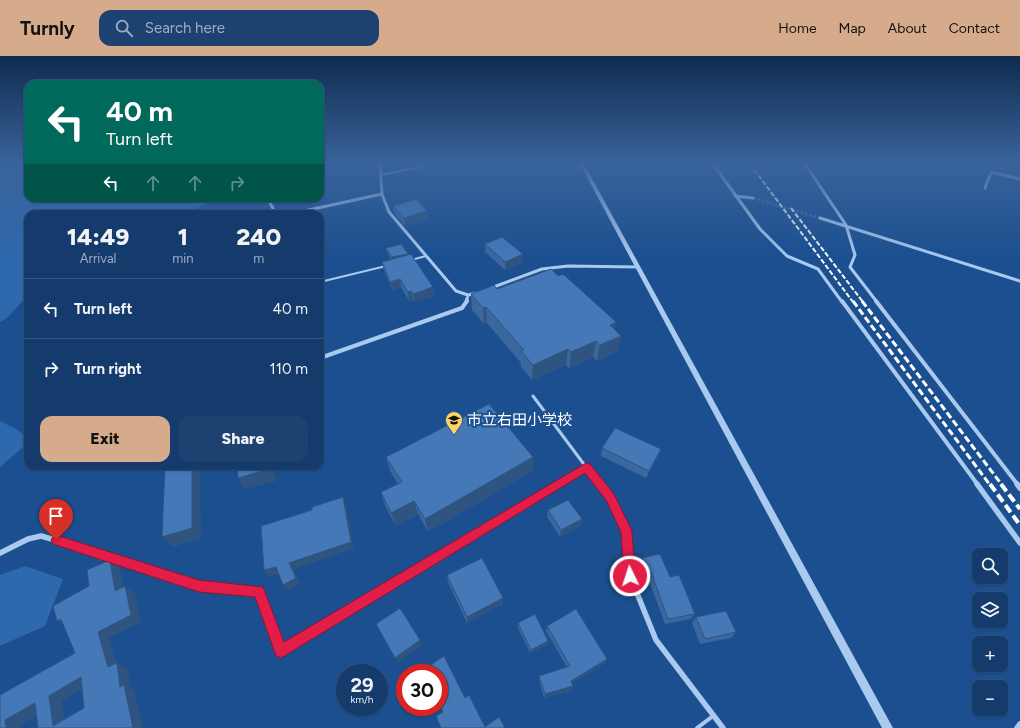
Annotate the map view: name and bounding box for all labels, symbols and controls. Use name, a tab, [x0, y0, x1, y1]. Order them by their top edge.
search box	[99, 10, 379, 46]
text: Turnly	[20, 17, 75, 40]
icon: search	[113, 17, 135, 39]
text: Search here	[145, 19, 225, 37]
text: Home	[778, 20, 817, 37]
text: Map	[839, 20, 866, 37]
text: About	[888, 20, 927, 37]
text: Contact	[949, 20, 1000, 37]
text: 40 m	[106, 94, 173, 128]
icon: left	[40, 96, 92, 148]
text: Turn left	[106, 128, 173, 150]
icon: left	[100, 172, 122, 194]
icon: ahead	[142, 172, 164, 194]
icon: ahead	[184, 172, 206, 194]
icon: right	[226, 172, 248, 194]
text: 14:49	[67, 222, 129, 251]
text: 1	[178, 222, 188, 251]
text: 240	[236, 222, 281, 251]
text: Arrival	[80, 251, 116, 266]
text: min	[172, 251, 193, 266]
text: m	[253, 251, 264, 266]
icon: left	[40, 298, 62, 320]
text: Turn left	[74, 300, 132, 318]
text: 40 m	[273, 300, 308, 318]
icon: right	[40, 358, 62, 380]
text: Turn right	[74, 360, 142, 378]
text: 110 m	[270, 360, 308, 378]
school or university icon: 市立右田小学校	[444, 410, 464, 435]
place label: 市立右田小学校	[467, 411, 572, 429]
button: Exit	[40, 416, 170, 462]
button: Share	[178, 416, 308, 462]
pin	[39, 499, 73, 540]
icon: arrive	[45, 505, 67, 527]
map controls	[972, 548, 1008, 716]
button: search	[972, 548, 1008, 584]
position arrow	[609, 555, 651, 597]
button: layers	[972, 592, 1008, 628]
button: +	[972, 636, 1008, 672]
speed limit sign: 30	[396, 664, 448, 716]
text: 29	[350, 673, 374, 697]
button: −	[972, 680, 1008, 716]
text: km/h	[351, 693, 373, 706]

